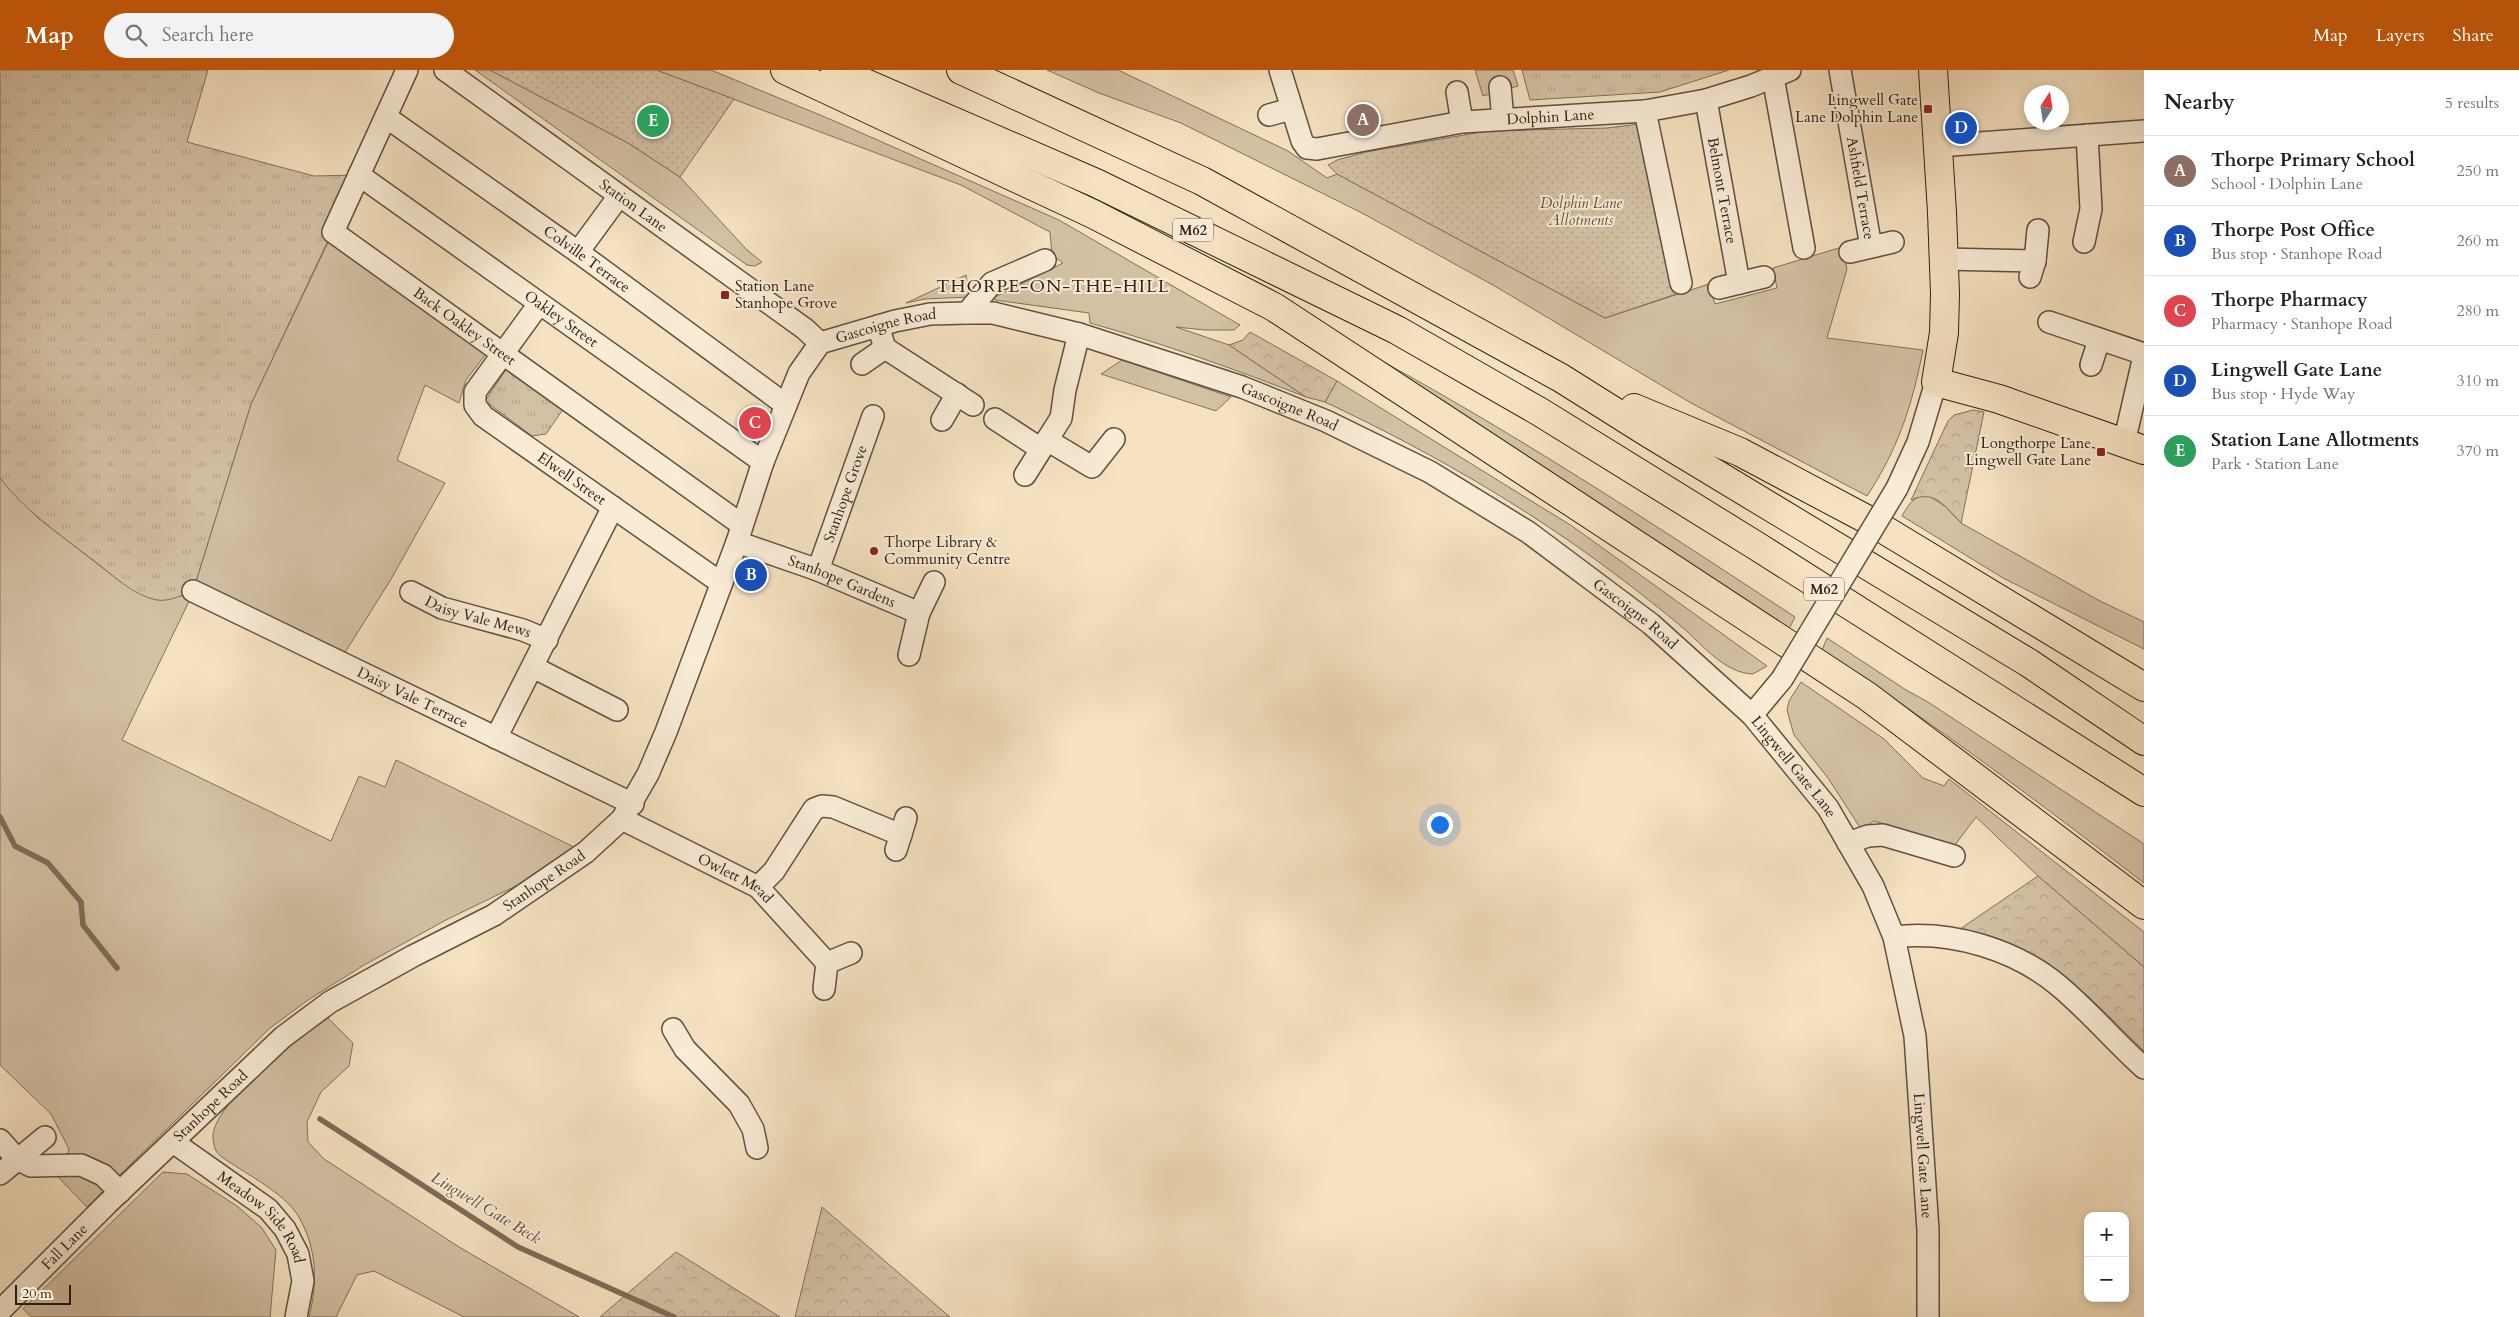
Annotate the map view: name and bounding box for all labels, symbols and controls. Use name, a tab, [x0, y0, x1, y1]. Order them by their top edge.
search box	[104, 13, 454, 58]
text: Map	[25, 19, 74, 52]
icon: search	[122, 21, 150, 49]
text: Search here	[162, 22, 254, 48]
text: Map	[2313, 23, 2348, 48]
text: Layers	[2376, 23, 2425, 48]
text: Share	[2453, 23, 2494, 48]
north arrow	[2024, 85, 2069, 130]
text: Nearby	[2164, 88, 2235, 117]
place label: Lingwell Gate Lane Dolphin Lane	[1795, 90, 1918, 127]
text: 5 results	[2445, 92, 2499, 114]
pin: A	[1347, 101, 1379, 139]
pin: E	[637, 102, 669, 140]
marker: Lingwell Gate Lane Dolphin Lane	[1922, 103, 1934, 115]
street label: Dolphin Lane	[1506, 104, 1595, 129]
pin: D	[1945, 109, 1977, 147]
street label: Ashfield Terrace	[1842, 135, 1880, 241]
street label: Belmont Terrace	[1703, 136, 1742, 246]
text: Thorpe Primary School	[2211, 147, 2415, 173]
text: A	[2174, 160, 2186, 182]
text: 250 m	[2457, 160, 2499, 182]
text: School · Dolphin Lane	[2211, 173, 2363, 195]
street label: Station Lane	[595, 174, 672, 237]
park label: Dolphin Lane Allotments	[1540, 193, 1622, 230]
text: Thorpe Post Office	[2211, 217, 2375, 243]
road number: M62	[1173, 218, 1213, 242]
street label: Colville Terrace	[539, 221, 635, 297]
text: B	[2174, 230, 2186, 252]
text: 260 m	[2457, 230, 2499, 252]
text: Bus stop · Stanhope Road	[2211, 243, 2382, 265]
district label: THORPE-ON-THE-HILL	[936, 274, 1170, 299]
place label: Station Lane Stanhope Grove	[735, 276, 837, 313]
street label: Back Oakley Street	[409, 283, 520, 370]
street label: Oakley Street	[520, 286, 602, 352]
text: Thorpe Pharmacy	[2211, 287, 2368, 313]
marker: Station Lane Stanhope Grove	[719, 289, 731, 301]
text: C	[2174, 300, 2186, 322]
text: 280 m	[2457, 300, 2499, 322]
street label: Gascoigne Road	[833, 304, 936, 348]
text: Pharmacy · Stanhope Road	[2211, 313, 2393, 335]
text: Lingwell Gate Lane	[2211, 357, 2382, 383]
text: D	[2173, 370, 2187, 392]
text: 310 m	[2457, 370, 2499, 392]
street label: Gascoigne Road	[1238, 378, 1342, 435]
text: Bus stop · Hyde Way	[2211, 383, 2355, 405]
pin: C	[739, 404, 771, 442]
text: Station Lane Allotments	[2211, 427, 2419, 453]
place label: Longthorpe Lane Lingwell Gate Lane	[1965, 433, 2091, 470]
text: E	[2175, 440, 2185, 462]
text: 370 m	[2457, 440, 2499, 462]
street label: Stanhope Grove	[819, 442, 872, 545]
marker: Longthorpe Lane Lingwell Gate Lane	[2095, 446, 2107, 458]
street label: Elwell Street	[534, 447, 610, 510]
text: Park · Station Lane	[2211, 453, 2339, 475]
place label: Thorpe Library & Community Centre	[884, 532, 1011, 569]
marker: Thorpe Library & Community Centre	[868, 545, 880, 557]
street label: Stanhope Gardens	[785, 550, 899, 612]
pin: B	[735, 556, 767, 594]
street label: Gascoigne Road	[1589, 574, 1682, 654]
road number: M62	[1804, 578, 1844, 600]
street label: Daisy Vale Mews	[421, 591, 534, 642]
street label: Daisy Vale Terrace	[354, 662, 472, 733]
street label: Lingwell Gate Lane	[1747, 712, 1841, 821]
your location	[1427, 812, 1453, 838]
street label: Stanhope Road	[499, 845, 589, 916]
street label: Owlett Mead	[694, 848, 778, 907]
street label: Stanhope Road	[169, 1066, 252, 1146]
street label: Lingwell Gate Lane	[1909, 1092, 1937, 1219]
street label: Meadow Side Road	[213, 1166, 309, 1265]
water label: Lingwell Gate Beck	[427, 1167, 545, 1250]
map controls	[2084, 1212, 2129, 1302]
button: +	[2084, 1212, 2129, 1257]
street label: Fall Lane	[37, 1219, 92, 1274]
button: −	[2084, 1257, 2129, 1302]
scale bar	[15, 1282, 71, 1305]
text: 20 m	[22, 1284, 52, 1303]

